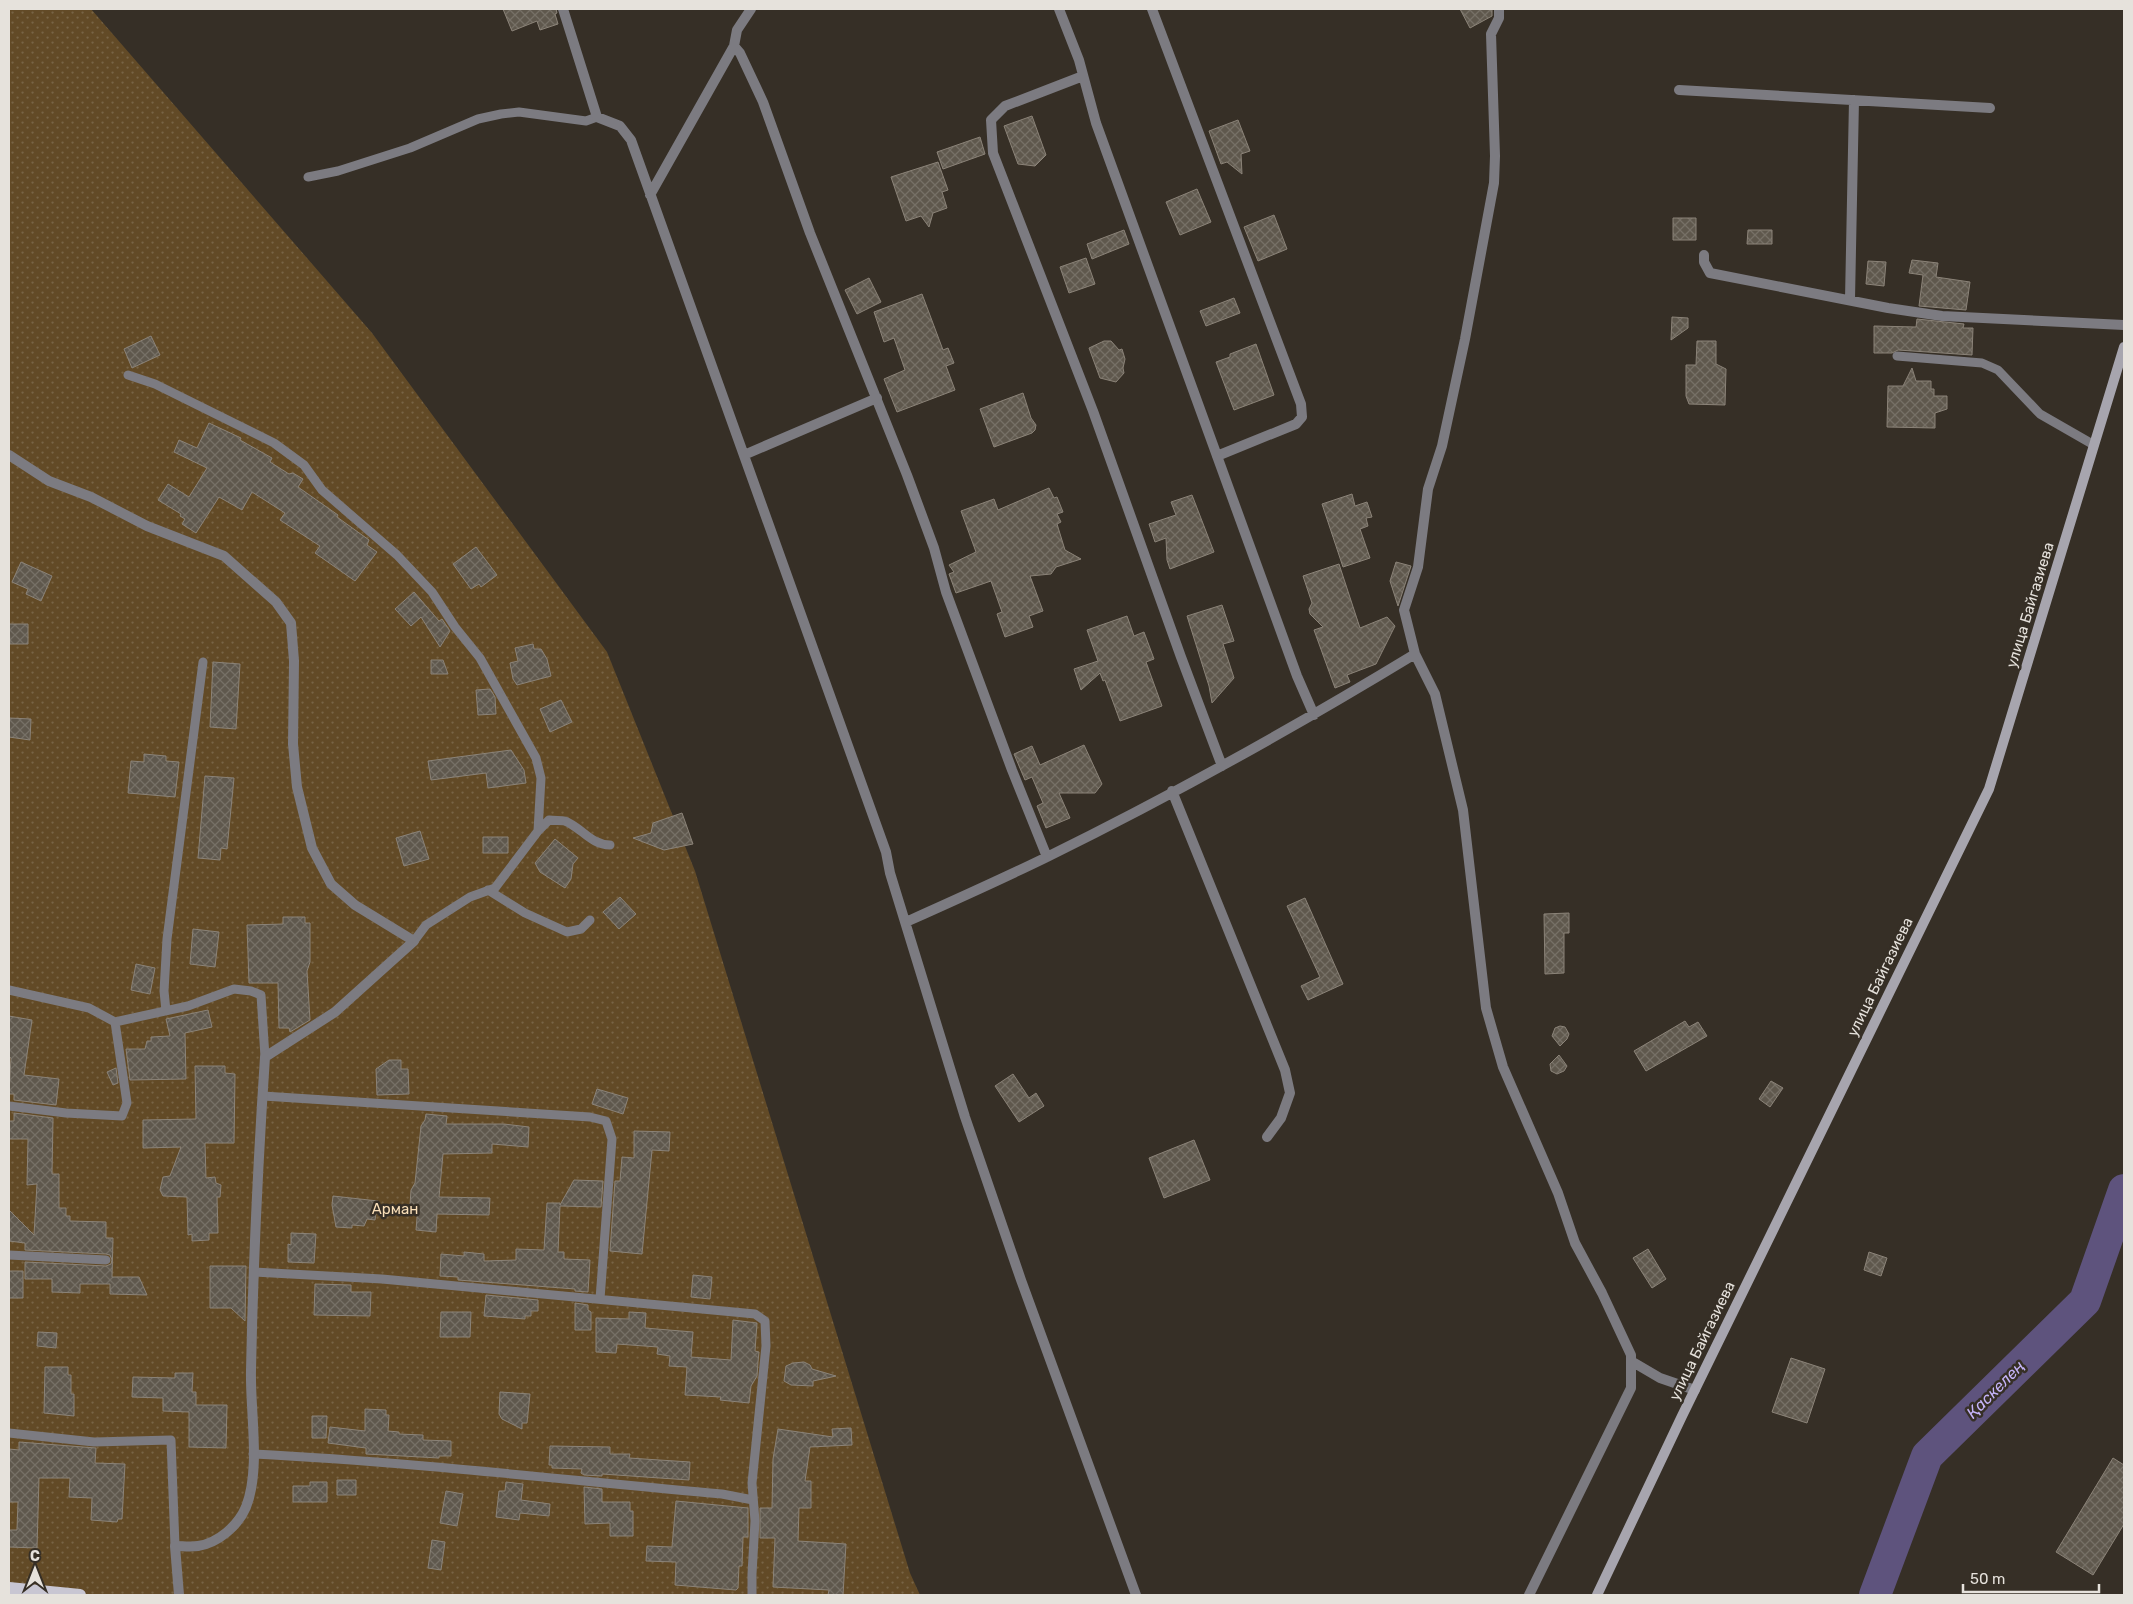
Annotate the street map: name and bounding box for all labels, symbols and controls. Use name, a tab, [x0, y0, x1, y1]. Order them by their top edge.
street label: улица Байгазиева	[2002, 540, 2058, 670]
street label: улица Байгазиева	[1843, 914, 1917, 1040]
park label: Арман	[372, 1200, 418, 1218]
street label: улица Байгазиева	[1665, 1278, 1739, 1404]
water label: Қаскелең	[1962, 1356, 2028, 1422]
north arrow	[10, 1544, 60, 1594]
text: С	[30, 1548, 40, 1565]
scale bar	[1963, 1562, 2099, 1594]
text: 50 m	[1970, 1570, 2005, 1588]

